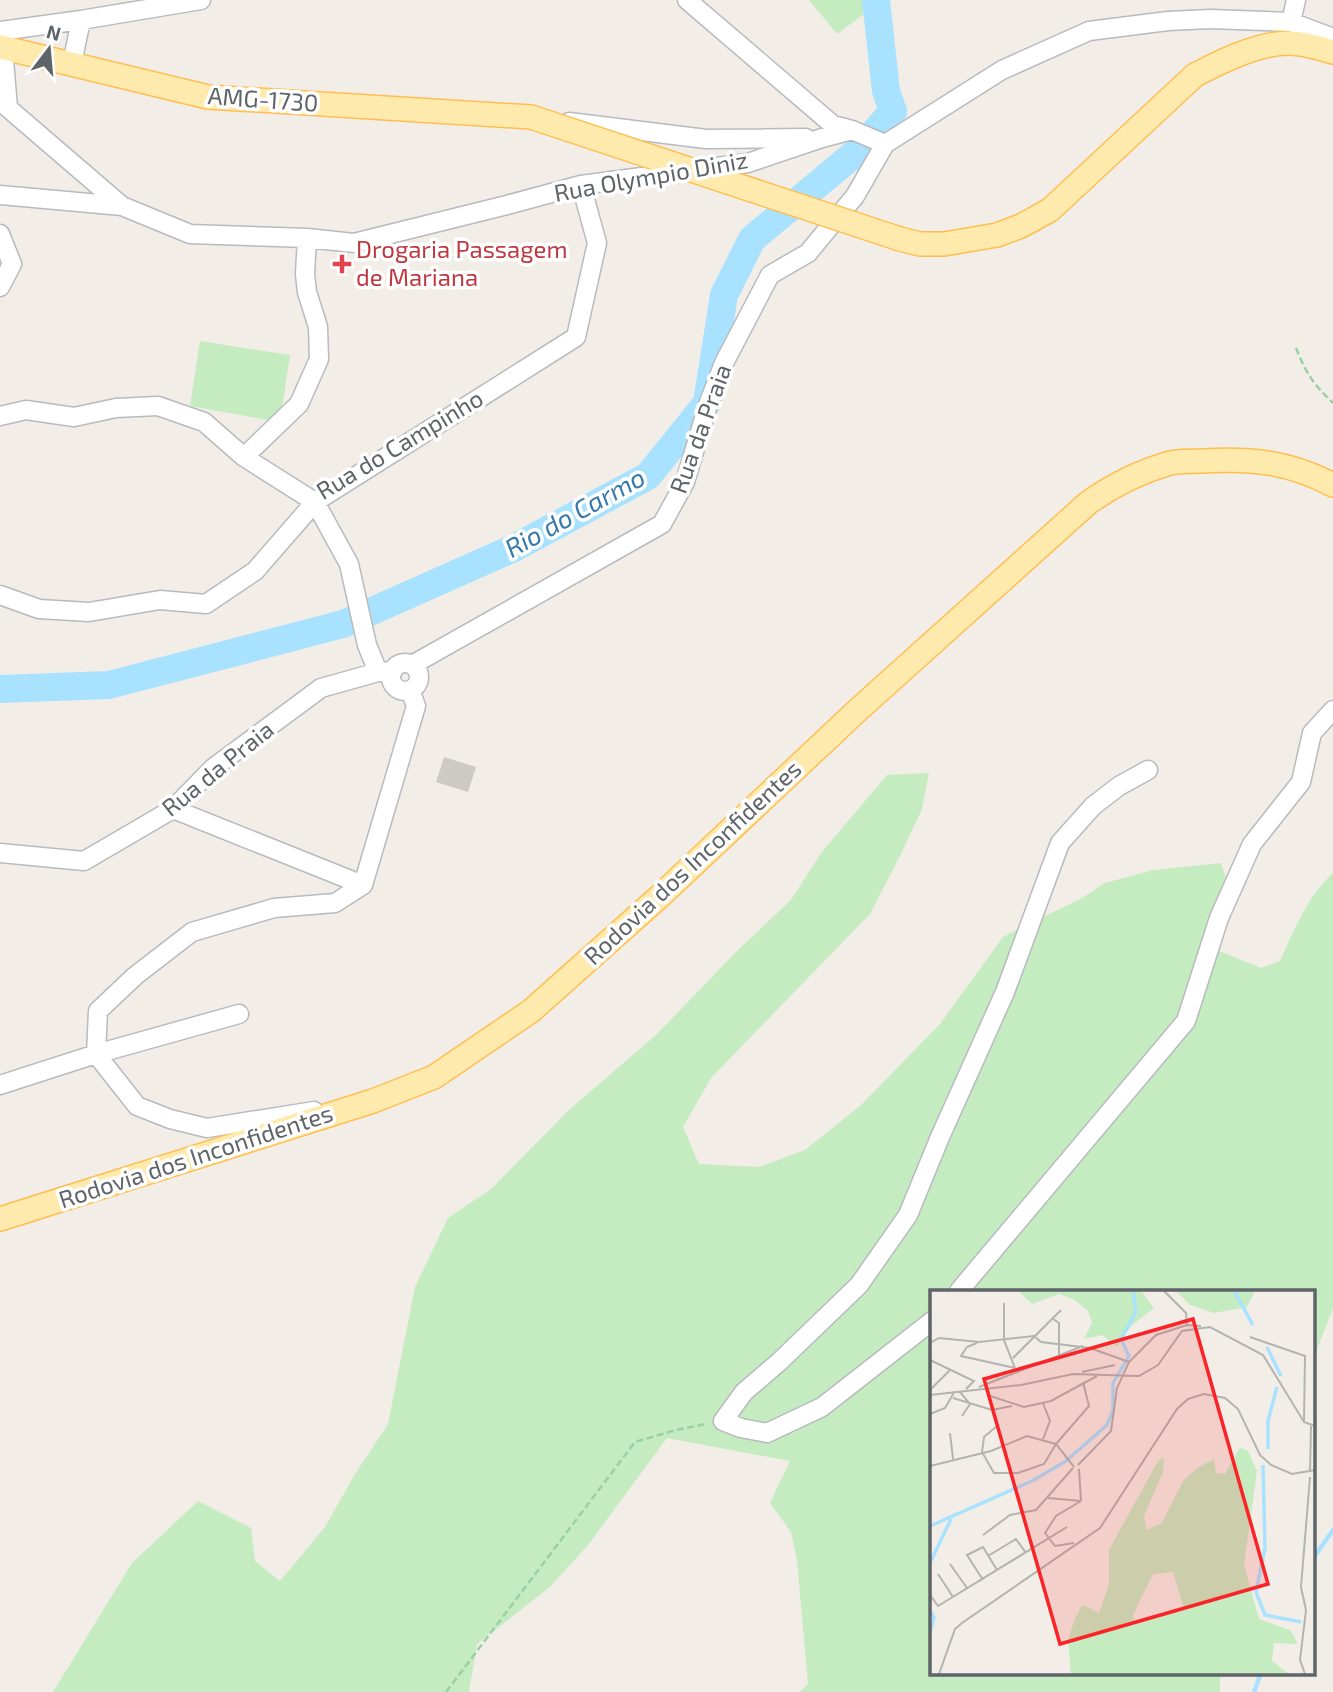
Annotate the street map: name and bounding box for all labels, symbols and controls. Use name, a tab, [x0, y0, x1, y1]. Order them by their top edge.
north arrow	[14, 14, 84, 84]
text: N	[44, 19, 64, 45]
street label: AMG-1730	[207, 80, 319, 117]
street label: Rua Olympio Diniz	[552, 144, 750, 207]
place label: Drogaria Passagem de Mariana	[356, 234, 567, 291]
marker: Drogaria Passagem de Mariana	[334, 256, 350, 272]
street label: Rua da Praia	[663, 360, 736, 497]
street label: Rua do Campinho	[311, 383, 488, 505]
water label: Rio do Carmo	[499, 460, 650, 563]
street label: Rua da Praia	[155, 714, 279, 822]
street label: Rodovia dos Inconfidentes	[577, 754, 807, 970]
street label: Rodovia dos Inconfidentes	[55, 1098, 336, 1214]
inset map	[930, 1290, 1316, 1674]

